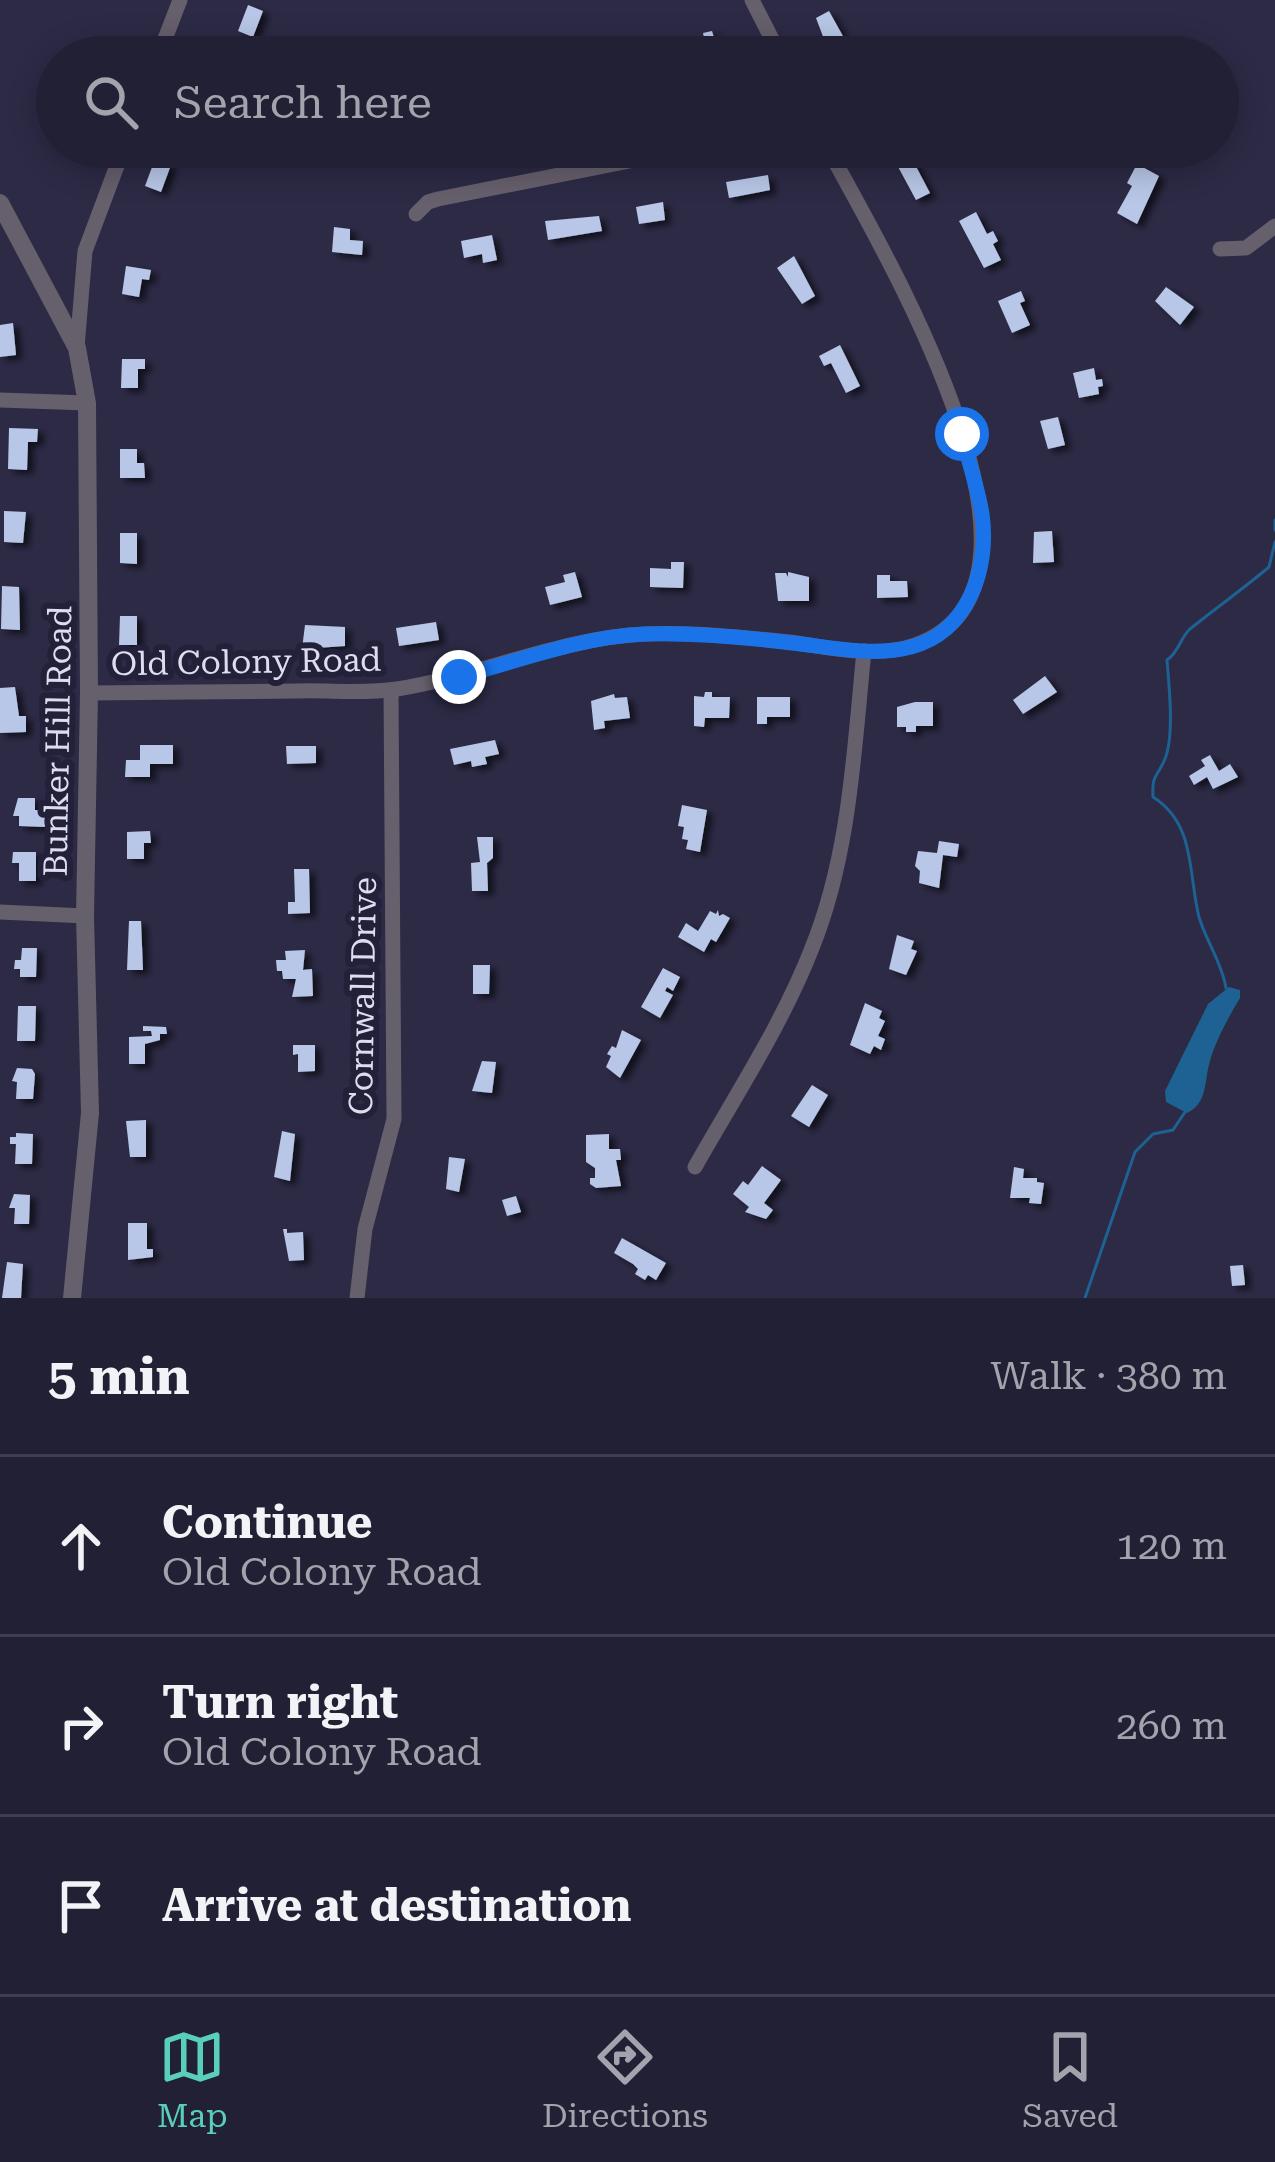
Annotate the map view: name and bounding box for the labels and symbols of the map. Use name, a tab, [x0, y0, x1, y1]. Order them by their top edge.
route start	[935, 407, 989, 461]
street label: Bunker Hill Road	[36, 605, 79, 877]
street label: Old Colony Road	[111, 640, 382, 683]
route end	[432, 650, 486, 704]
street label: Cornwall Drive	[341, 877, 384, 1115]

